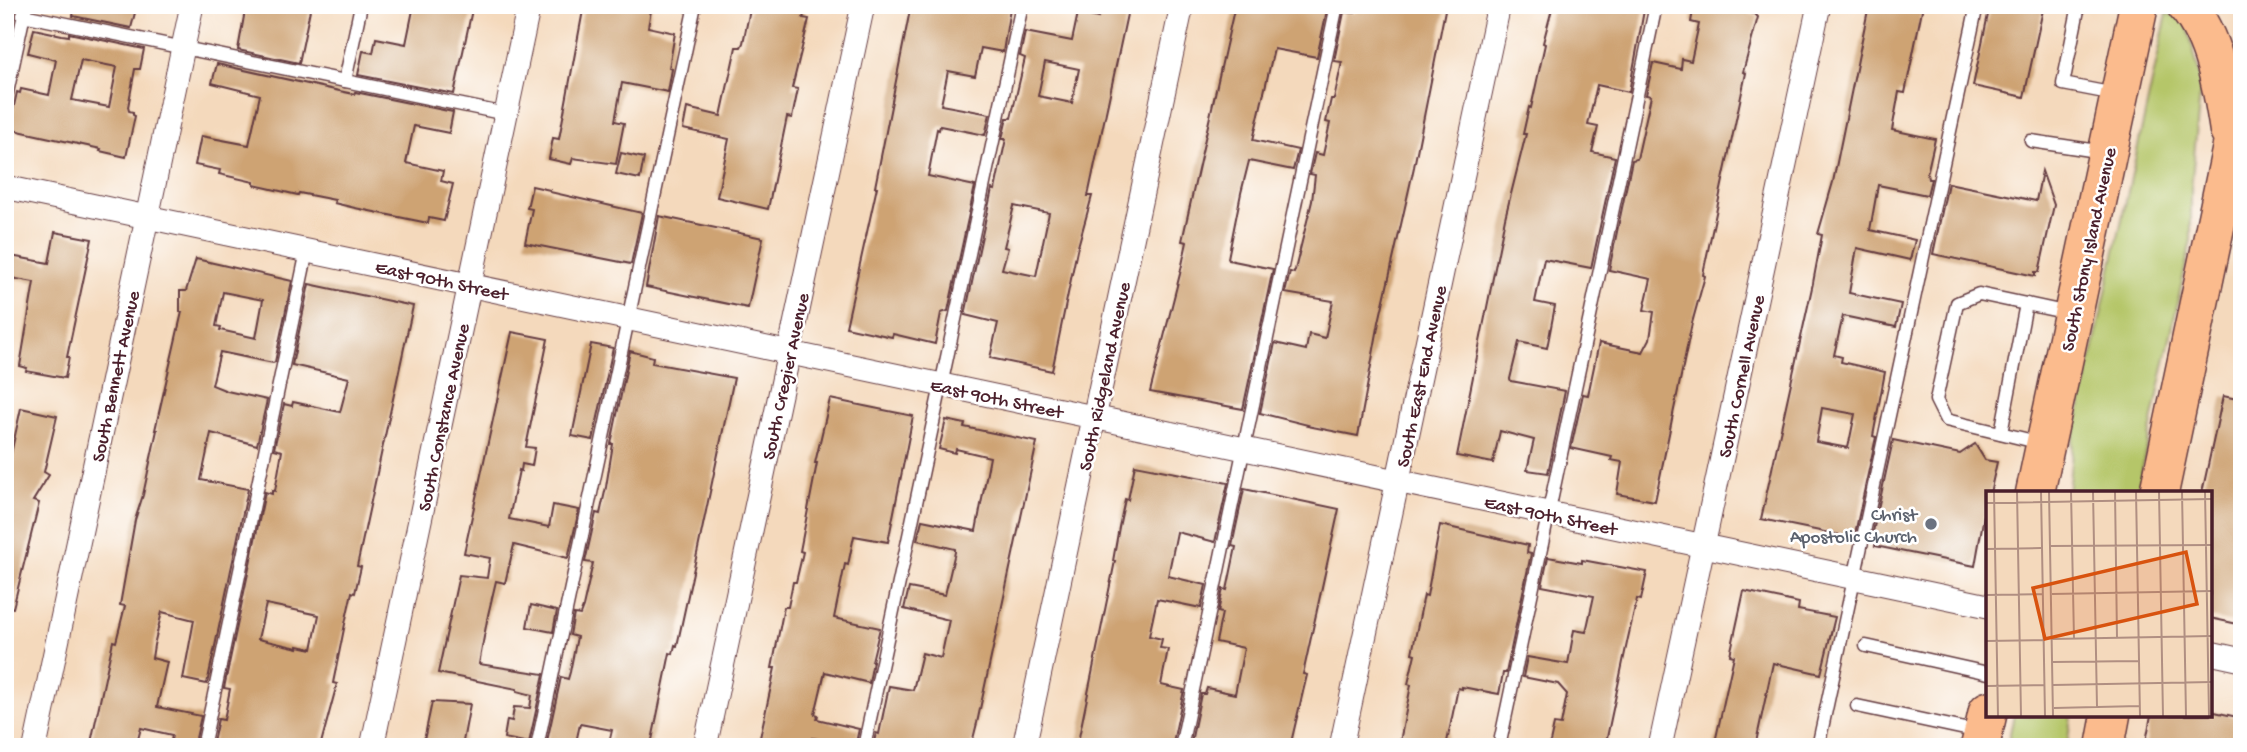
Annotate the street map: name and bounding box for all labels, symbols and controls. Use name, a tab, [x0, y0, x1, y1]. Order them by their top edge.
street label: South Stony Island Avenue	[2058, 146, 2123, 354]
street label: East 90th Street	[373, 257, 512, 308]
street label: South Ridgeland Avenue	[1075, 280, 1138, 473]
street label: South East End Avenue	[1393, 284, 1454, 470]
street label: South Bennett Avenue	[88, 289, 147, 465]
street label: South Cregier Avenue	[759, 291, 816, 462]
street label: South Cornell Avenue	[1715, 293, 1772, 460]
street label: South Constance Avenue	[414, 322, 477, 514]
street label: East 90th Street	[928, 375, 1067, 426]
inset map	[1986, 491, 2212, 717]
street label: East 90th Street	[1482, 492, 1621, 543]
place label: Christ Apostolic Church	[1790, 505, 1919, 550]
marker: Christ Apostolic Church	[1923, 516, 1939, 532]

